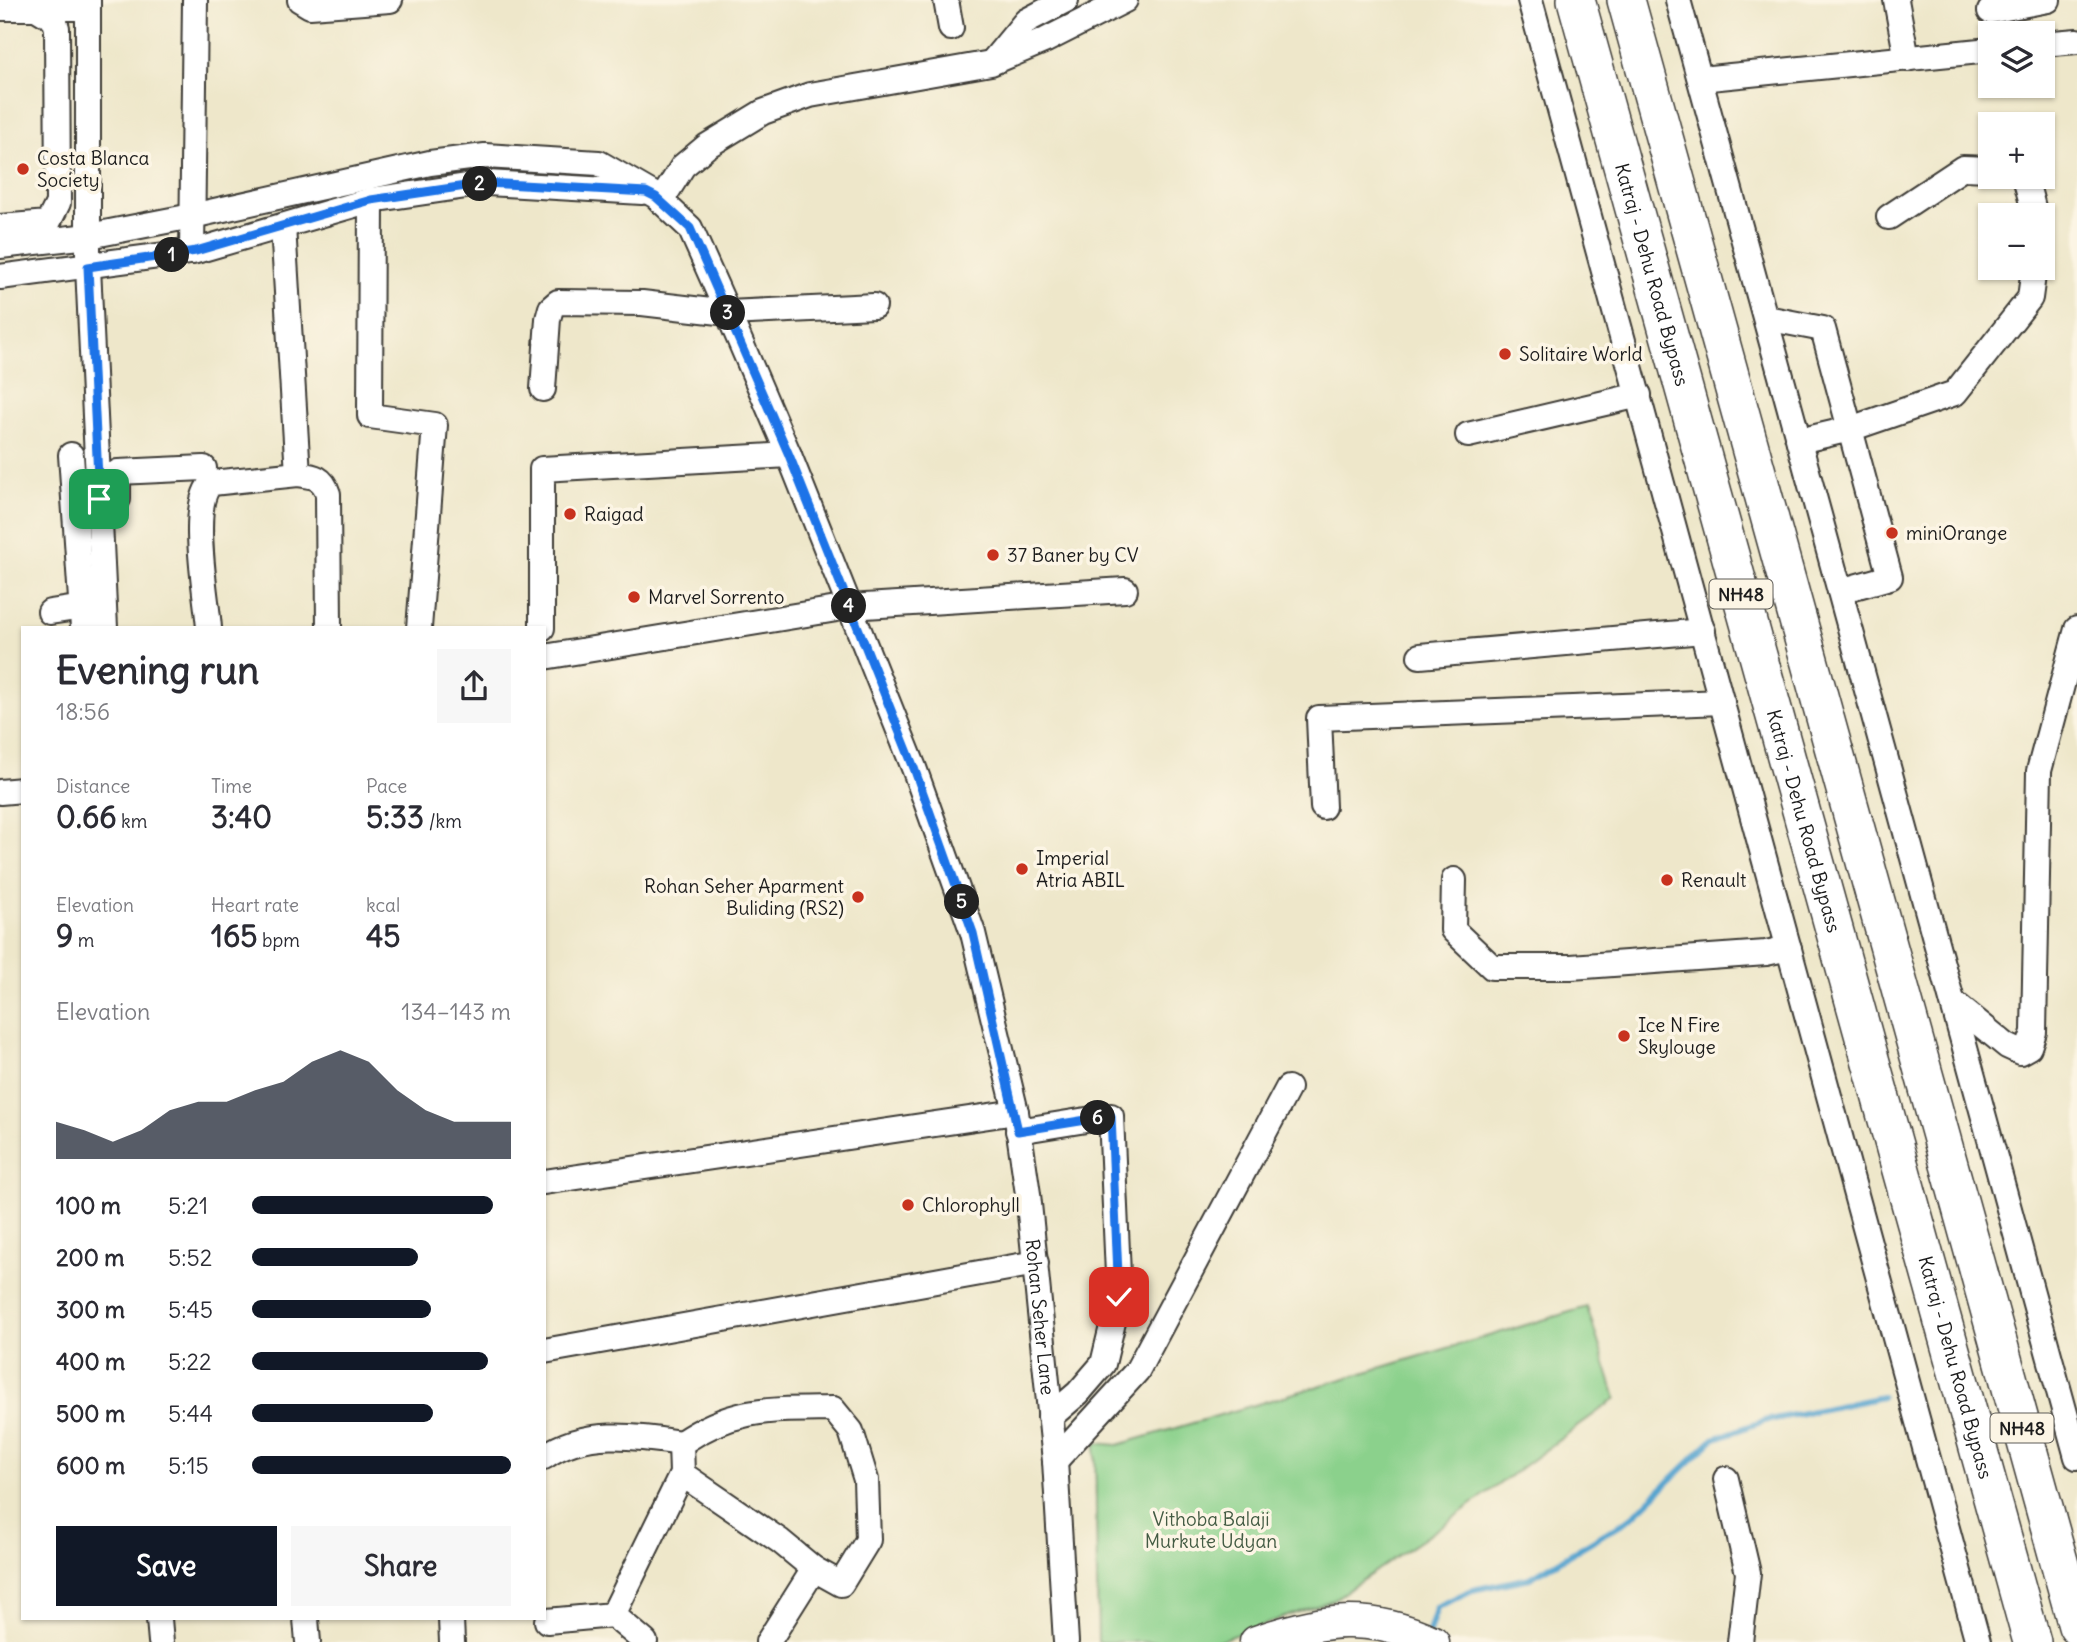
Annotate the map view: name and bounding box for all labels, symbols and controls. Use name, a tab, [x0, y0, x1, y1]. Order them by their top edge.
map controls	[1978, 21, 2055, 280]
button: layers	[1978, 21, 2055, 98]
button: +	[1978, 112, 2055, 189]
place label: Costa Blanca Society	[37, 146, 149, 192]
street label: Katraj - Dehu Road Bypass	[1610, 160, 1695, 389]
marker: Costa Blanca Society	[15, 161, 31, 177]
pin: 2	[462, 166, 498, 202]
text: 2	[474, 171, 485, 195]
button: −	[1978, 203, 2055, 280]
pin: 1	[154, 238, 190, 272]
text: 1	[168, 242, 175, 266]
pin: 3	[710, 296, 746, 330]
text: 3	[722, 300, 733, 324]
place label: Solitaire World	[1519, 342, 1643, 366]
marker: Solitaire World	[1497, 346, 1513, 362]
pin	[69, 469, 129, 529]
icon: arrive	[80, 480, 118, 518]
place label: Raigad	[584, 502, 644, 526]
marker: Raigad	[562, 506, 578, 522]
place label: miniOrange	[1906, 521, 2007, 545]
marker: miniOrange	[1884, 525, 1900, 541]
place label: 37 Baner by CV	[1007, 543, 1139, 567]
marker: 37 Baner by CV	[985, 547, 1001, 563]
road number: NH48	[1710, 580, 1772, 608]
place label: Marvel Sorrento	[648, 585, 784, 609]
pin: 4	[832, 588, 866, 624]
marker: Marvel Sorrento	[626, 589, 642, 605]
text: 4	[843, 593, 854, 617]
text: Evening run	[56, 647, 259, 694]
button: share	[437, 649, 511, 723]
text: 18:56	[56, 697, 110, 726]
street label: Katraj - Dehu Road Bypass	[1762, 707, 1846, 935]
text: Distance	[56, 774, 130, 798]
text: Time	[211, 774, 252, 798]
text: Pace	[366, 774, 407, 798]
text: 0.66	[56, 798, 117, 836]
text: 3:40	[211, 798, 272, 836]
text: 5:33	[366, 798, 424, 836]
text: km	[117, 809, 147, 833]
text: /km	[424, 809, 462, 833]
place label: Imperial Atria ABIL	[1036, 846, 1125, 892]
marker: Imperial Atria ABIL	[1014, 861, 1030, 877]
place label: Renault	[1681, 868, 1746, 892]
marker: Renault	[1659, 872, 1675, 888]
place label: Rohan Seher Aparment Buliding (RS2)	[644, 874, 844, 920]
pin: 5	[944, 884, 979, 920]
marker: Rohan Seher Aparment Buliding (RS2)	[850, 889, 866, 905]
text: 5	[956, 889, 967, 913]
text: Elevation	[56, 893, 134, 917]
text: Heart rate	[211, 893, 299, 917]
text: kcal	[366, 893, 400, 917]
text: 9	[56, 917, 73, 955]
text: 165	[211, 917, 257, 955]
text: 45	[366, 917, 401, 955]
text: m	[73, 928, 94, 952]
text: bpm	[257, 928, 300, 952]
text: Elevation	[56, 997, 150, 1026]
text: 134–143 m	[401, 997, 511, 1026]
place label: Ice N Fire Skylouge	[1638, 1013, 1720, 1059]
marker: Ice N Fire Skylouge	[1616, 1028, 1632, 1044]
pin: 6	[1080, 1100, 1116, 1136]
text: 6	[1092, 1105, 1103, 1129]
text: 100 m	[56, 1191, 121, 1220]
text: 5:21	[168, 1191, 208, 1220]
place label: Chlorophyll	[922, 1193, 1020, 1217]
marker: Chlorophyll	[900, 1197, 916, 1213]
street label: Rohan Seher Lane	[1021, 1238, 1060, 1396]
text: 200 m	[56, 1243, 125, 1272]
text: 5:52	[168, 1243, 212, 1272]
street label: Katraj - Dehu Road Bypass	[1913, 1253, 1998, 1481]
pin	[1089, 1267, 1149, 1327]
icon: check	[1100, 1278, 1138, 1316]
text: 300 m	[56, 1295, 125, 1324]
text: 5:45	[168, 1295, 213, 1324]
text: 400 m	[56, 1347, 125, 1376]
text: 5:22	[168, 1347, 212, 1376]
text: 500 m	[56, 1399, 125, 1428]
text: 5:44	[168, 1399, 213, 1428]
road number: NH48	[1990, 1414, 2054, 1442]
text: 600 m	[56, 1451, 125, 1480]
text: 5:15	[168, 1451, 209, 1480]
park label: Vithoba Balaji Murkute Udyan	[1145, 1507, 1277, 1553]
button: Save	[56, 1526, 277, 1606]
button: Share	[291, 1526, 511, 1606]

